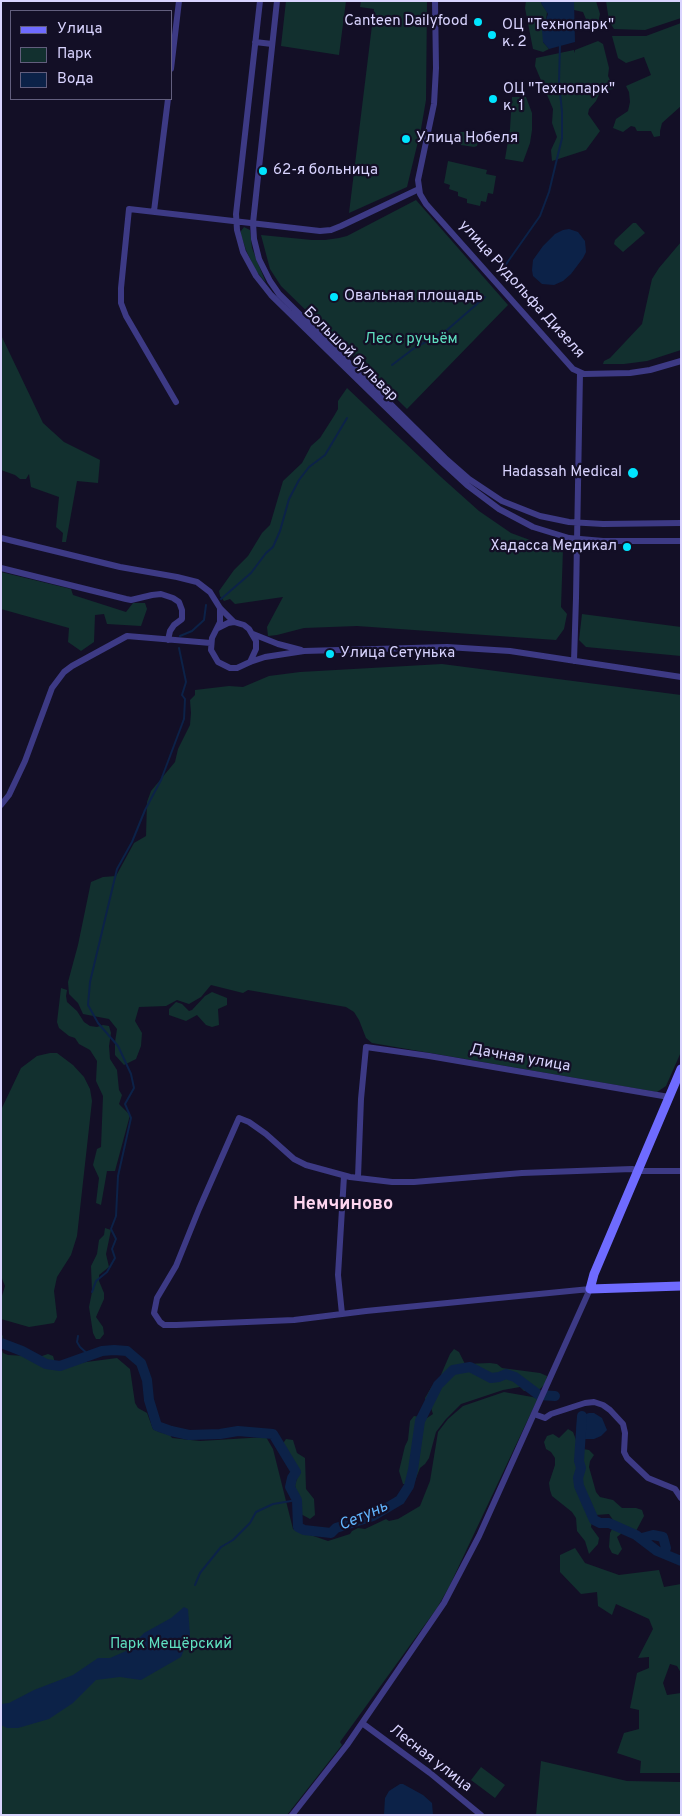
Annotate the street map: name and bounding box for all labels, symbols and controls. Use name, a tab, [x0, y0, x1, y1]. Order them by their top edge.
legend	[10, 10, 172, 100]
place label: Canteen Dailyfood	[344, 13, 468, 31]
marker: Canteen Dailyfood	[472, 16, 484, 28]
place label: ОЦ "Технопарк" к. 2	[502, 17, 614, 52]
text: Улица	[57, 20, 102, 39]
marker: ОЦ "Технопарк" к. 2	[486, 29, 498, 41]
text: Парк	[57, 45, 92, 64]
text: Вода	[57, 70, 93, 89]
place label: ОЦ "Технопарк" к. 1	[503, 81, 615, 116]
marker: ОЦ "Технопарк" к. 1	[487, 93, 499, 105]
place label: Улица Нобеля	[416, 130, 518, 148]
marker: Улица Нобеля	[400, 133, 412, 145]
place label: 62-я больница	[273, 162, 378, 180]
marker: 62-я больница	[257, 165, 269, 177]
street label: улица Рудольфа Дизеля	[454, 217, 588, 363]
place label: Овальная площадь	[344, 288, 483, 306]
marker: Овальная площадь	[328, 291, 340, 303]
street label: Большой бульвар	[299, 304, 401, 406]
park label: Лес с ручьём	[364, 331, 458, 349]
place label: Hadassah Medical	[502, 464, 622, 482]
marker: Hadassah Medical	[626, 466, 640, 480]
place label: Хадасса Медикал	[490, 538, 617, 556]
marker: Хадасса Медикал	[621, 541, 633, 553]
place label: Улица Сетунька	[340, 645, 455, 663]
marker: Улица Сетунька	[324, 648, 336, 660]
street label: Дачная улица	[468, 1041, 572, 1077]
district label: Немчиново	[293, 1194, 393, 1216]
water label: Сетунь	[337, 1498, 391, 1536]
park label: Парк Мещёрский	[110, 1636, 232, 1654]
street label: Лесная улица	[385, 1721, 475, 1797]

